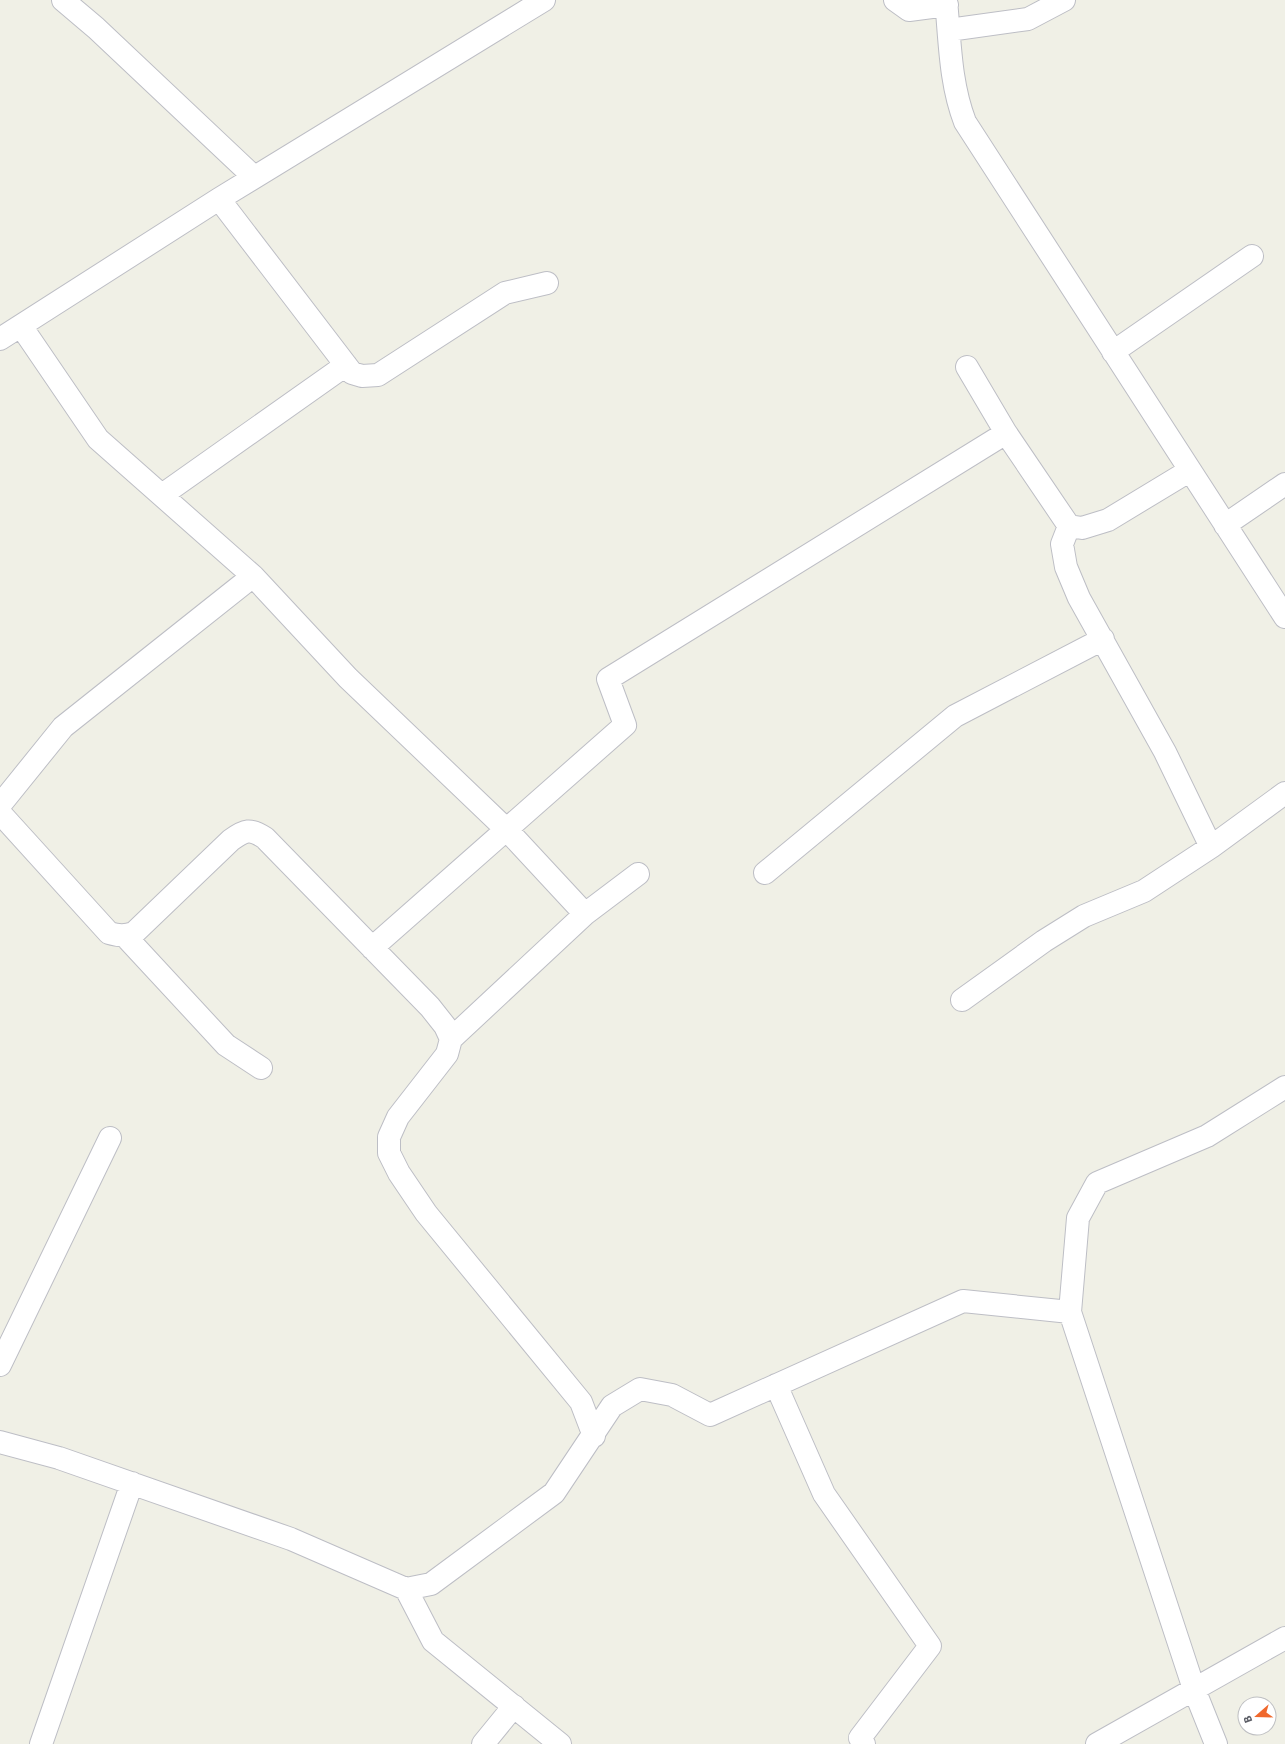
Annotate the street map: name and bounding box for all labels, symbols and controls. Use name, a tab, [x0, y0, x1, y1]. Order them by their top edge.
north arrow	[1237, 1696, 1277, 1736]
text: B	[1241, 1714, 1255, 1725]

